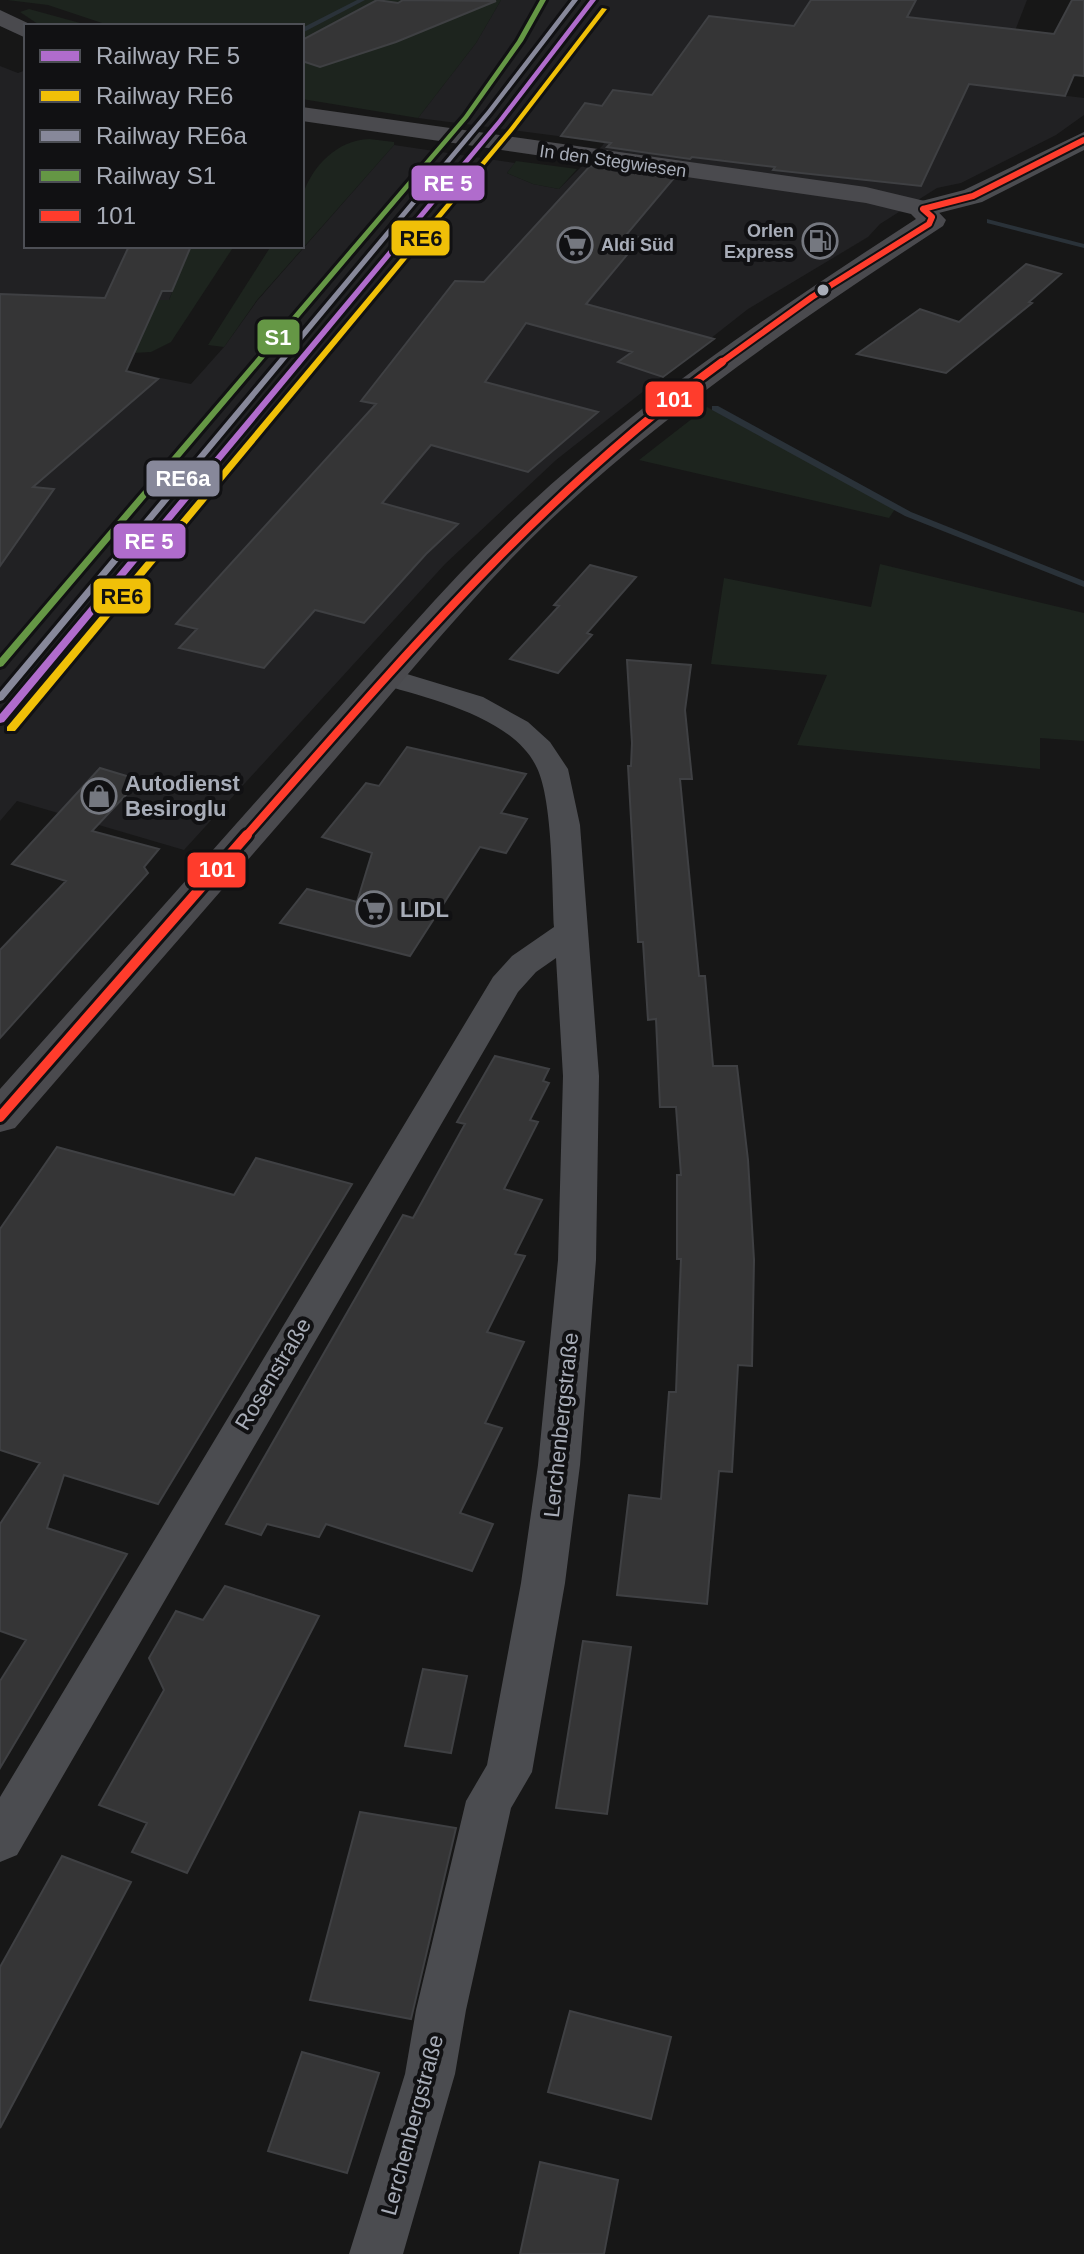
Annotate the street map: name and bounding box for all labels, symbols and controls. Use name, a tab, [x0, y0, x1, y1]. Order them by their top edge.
legend	[24, 24, 304, 248]
text: Railway RE 5	[96, 42, 240, 69]
text: Railway RE6	[96, 82, 233, 109]
text: Railway RE6a	[96, 122, 247, 149]
street label: In den Stegwiesen	[538, 141, 688, 181]
text: Railway S1	[96, 162, 216, 189]
line badge: RE 5	[410, 164, 486, 202]
text: RE 5	[424, 171, 472, 196]
text: 101	[96, 202, 136, 229]
line badge: RE6	[390, 219, 451, 257]
place label: Orlen Express	[724, 221, 794, 262]
fuel station icon: Orlen Express	[801, 222, 839, 260]
text: RE6	[400, 226, 442, 251]
supermarket icon: Aldi Süd	[556, 226, 594, 264]
place label: Aldi Süd	[601, 235, 674, 255]
unlabelled marker	[815, 282, 831, 298]
line badge: S1	[256, 318, 301, 356]
text: S1	[265, 325, 291, 350]
line badge: 101	[644, 380, 705, 418]
text: 101	[656, 387, 692, 412]
line badge: RE6a	[145, 459, 221, 498]
text: RE6a	[155, 466, 211, 491]
line badge: RE 5	[112, 522, 187, 560]
text: RE 5	[125, 529, 173, 554]
line badge: RE6	[92, 577, 152, 615]
text: RE6	[101, 584, 143, 609]
place label: Autodienst Besiroglu	[125, 771, 241, 821]
shop icon: Autodienst Besiroglu	[80, 777, 118, 815]
line badge: 101	[186, 851, 247, 889]
text: 101	[199, 857, 235, 882]
supermarket icon: LIDL	[355, 890, 393, 928]
place label: LIDL	[400, 897, 449, 922]
street label: Rosenstraße	[230, 1314, 316, 1434]
street label: Lerchenbergstraße	[539, 1331, 583, 1519]
street label: Lerchenbergstraße	[376, 2032, 448, 2218]

